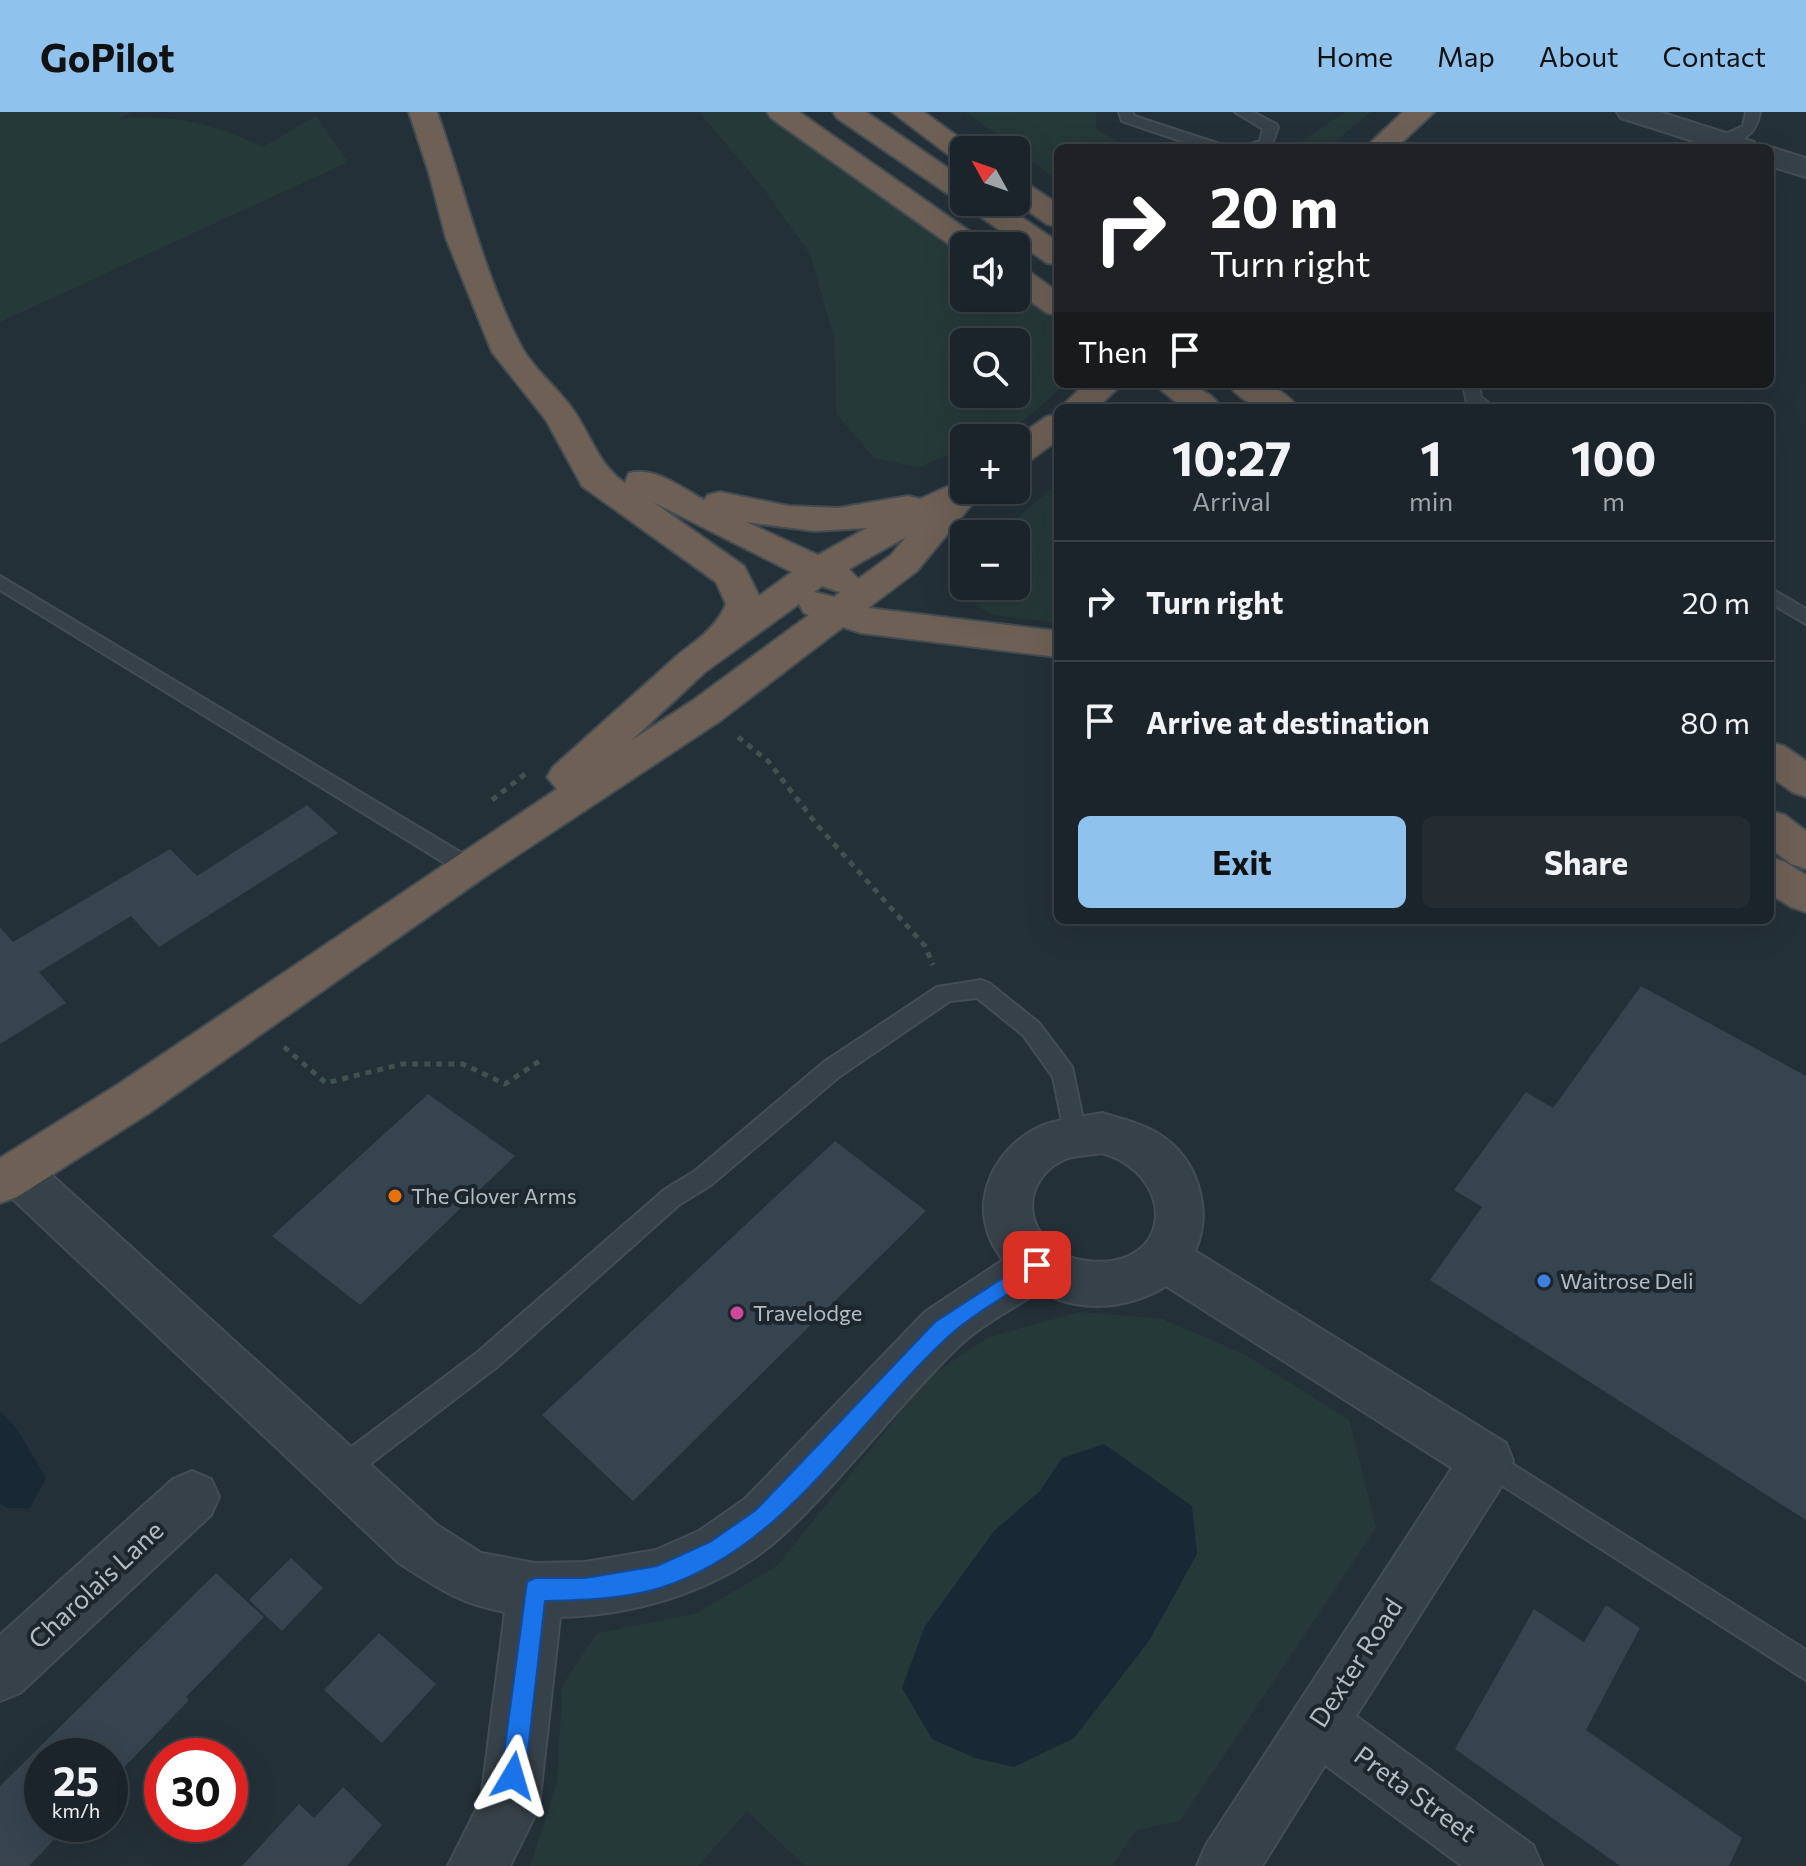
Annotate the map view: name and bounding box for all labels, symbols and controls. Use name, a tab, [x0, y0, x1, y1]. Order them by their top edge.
text: GoPilot	[40, 33, 175, 80]
text: Home	[1316, 39, 1393, 73]
text: Map	[1437, 39, 1495, 73]
text: About	[1539, 39, 1619, 73]
text: Contact	[1663, 39, 1766, 73]
north arrow	[950, 136, 1030, 216]
map controls	[950, 136, 1030, 600]
text: 20 m	[1210, 171, 1338, 240]
icon: right	[1078, 176, 1182, 280]
button: sound	[950, 232, 1030, 312]
text: Turn right	[1210, 240, 1371, 284]
button: search	[950, 328, 1030, 408]
icon: arrive	[1163, 328, 1207, 372]
text: Then	[1078, 332, 1147, 369]
button: +	[950, 424, 1030, 504]
text: 10:27	[1172, 427, 1291, 486]
text: 1	[1420, 427, 1442, 486]
text: 100	[1571, 427, 1656, 486]
text: Arrival	[1192, 485, 1271, 516]
text: min	[1409, 485, 1453, 516]
text: m	[1602, 485, 1625, 516]
button: −	[950, 520, 1030, 600]
icon: right	[1078, 579, 1122, 623]
text: Turn right	[1146, 583, 1283, 620]
text: 20 m	[1682, 583, 1750, 620]
icon: arrive	[1078, 699, 1122, 743]
text: Arrive at destination	[1146, 703, 1430, 740]
text: 80 m	[1680, 703, 1750, 740]
button: Exit	[1078, 816, 1406, 908]
button: Share	[1422, 816, 1750, 908]
place label: The Glover Arms	[411, 1182, 577, 1209]
marker: The Glover Arms	[386, 1187, 404, 1205]
pin	[1003, 1231, 1071, 1299]
icon: arrive	[1015, 1243, 1059, 1287]
place label: Waitrose Deli	[1560, 1267, 1694, 1294]
marker: Waitrose Deli	[1535, 1272, 1553, 1290]
place label: Travelodge	[753, 1299, 862, 1326]
marker: Travelodge	[728, 1304, 746, 1322]
street label: Charolais Lane	[21, 1514, 169, 1654]
street label: Dexter Road	[1302, 1592, 1408, 1732]
position arrow	[471, 1734, 555, 1818]
speed limit sign: 30	[144, 1738, 248, 1842]
street label: Preta Street	[1349, 1738, 1483, 1847]
text: 25	[53, 1755, 99, 1804]
text: km/h	[52, 1798, 100, 1822]

